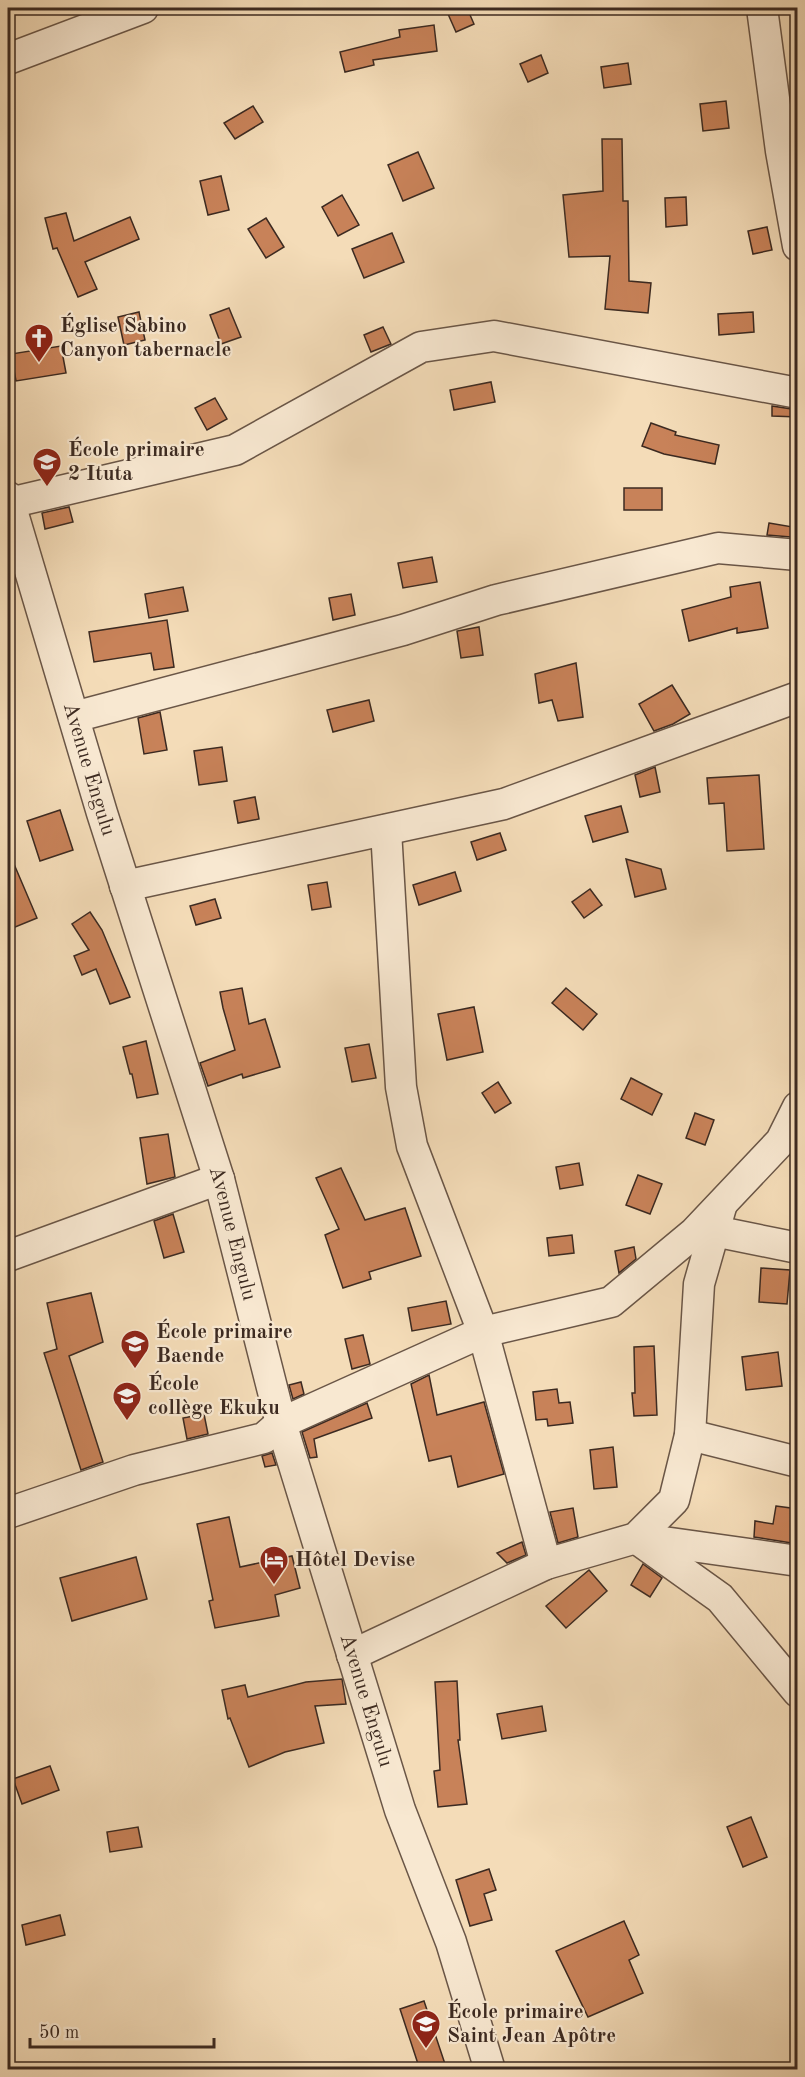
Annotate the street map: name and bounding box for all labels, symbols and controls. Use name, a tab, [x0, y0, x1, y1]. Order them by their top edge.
place label: Église Sabino Canyon tabernacle	[60, 312, 231, 361]
church icon: Église Sabino Canyon tabernacle	[23, 322, 55, 364]
place label: École primaire 2 Ituta	[68, 436, 205, 485]
school or university icon: École primaire 2 Ituta	[31, 446, 63, 488]
street label: Avenue Engulu	[59, 700, 119, 838]
street label: Avenue Engulu	[205, 1164, 260, 1303]
place label: École primaire Baende	[156, 1318, 293, 1367]
school or university icon: École primaire Baende	[119, 1328, 151, 1370]
place label: École collège Ekuku	[148, 1370, 280, 1419]
school or university icon: École collège Ekuku	[111, 1380, 143, 1422]
hotel icon: Hôtel Devise	[258, 1544, 290, 1586]
place label: Hôtel Devise	[295, 1550, 416, 1571]
street label: Avenue Engulu	[336, 1631, 397, 1769]
place label: École primaire Saint Jean Apôtre	[447, 1998, 616, 2047]
school or university icon: École primaire Saint Jean Apôtre	[410, 2008, 442, 2050]
scale bar	[30, 2011, 214, 2049]
text: 50 m	[39, 2024, 79, 2042]

